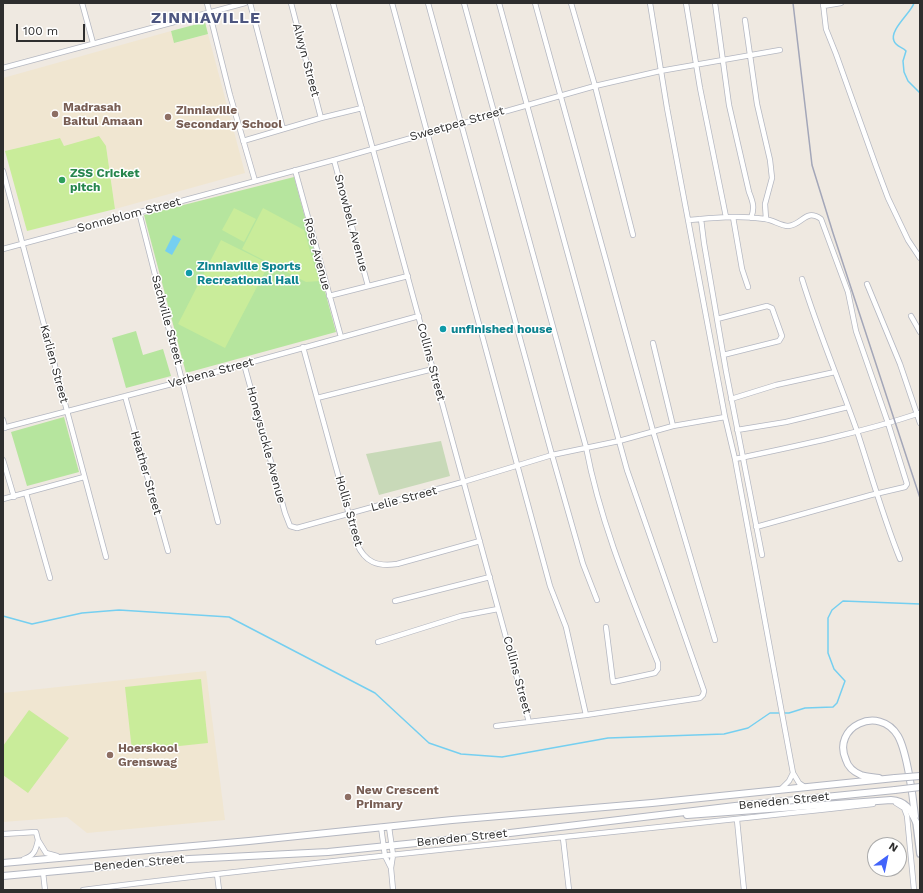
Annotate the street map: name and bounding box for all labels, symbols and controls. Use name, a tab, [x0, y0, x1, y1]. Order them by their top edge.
district label: ZINNIAVILLE	[151, 8, 261, 28]
scale bar	[18, 16, 87, 42]
street label: Alwyn Street	[289, 22, 323, 98]
text: 100 m	[23, 24, 58, 38]
place label: Madrasah Baitul Amaan	[63, 100, 143, 128]
place label: Zinniaville Secondary School	[176, 103, 282, 131]
street label: Sweetpea Street	[408, 104, 506, 144]
marker: Madrasah Baitul Amaan	[50, 109, 60, 119]
marker: Zinniaville Secondary School	[163, 112, 173, 122]
place label: ZSS Cricket pitch	[70, 166, 139, 194]
street label: Snowbell Avenue	[331, 173, 371, 273]
marker: ZSS Cricket pitch	[57, 175, 67, 185]
street label: Sonneblom Street	[76, 194, 182, 236]
street label: Rose Avenue	[300, 216, 334, 292]
place label: Zinniaville Sports Recreational Hall	[197, 259, 301, 287]
marker: Zinniaville Sports Recreational Hall	[184, 268, 194, 278]
street label: Sachville Street	[148, 274, 186, 366]
street label: Collins Street	[414, 322, 448, 402]
place label: unfinished house	[451, 322, 552, 336]
street label: Karlien Street	[37, 323, 71, 405]
marker: unfinished house	[438, 324, 448, 334]
street label: Verbena Street	[167, 355, 255, 391]
street label: Honeysuckle Avenue	[243, 385, 289, 505]
street label: Heather Street	[127, 429, 165, 517]
street label: Hollis Street	[332, 474, 366, 548]
street label: Lelie Street	[369, 483, 439, 515]
street label: Collins Street	[500, 635, 534, 715]
place label: Hoerskool Grenswag	[118, 741, 178, 769]
marker: Hoerskool Grenswag	[105, 750, 115, 760]
place label: New Crescent Primary	[356, 783, 439, 811]
street label: Beneden Street	[738, 789, 830, 813]
marker: New Crescent Primary	[343, 792, 353, 802]
street label: Beneden Street	[416, 826, 508, 850]
north arrow	[867, 837, 907, 877]
text: N	[886, 840, 900, 855]
street label: Beneden Street	[93, 852, 185, 874]

